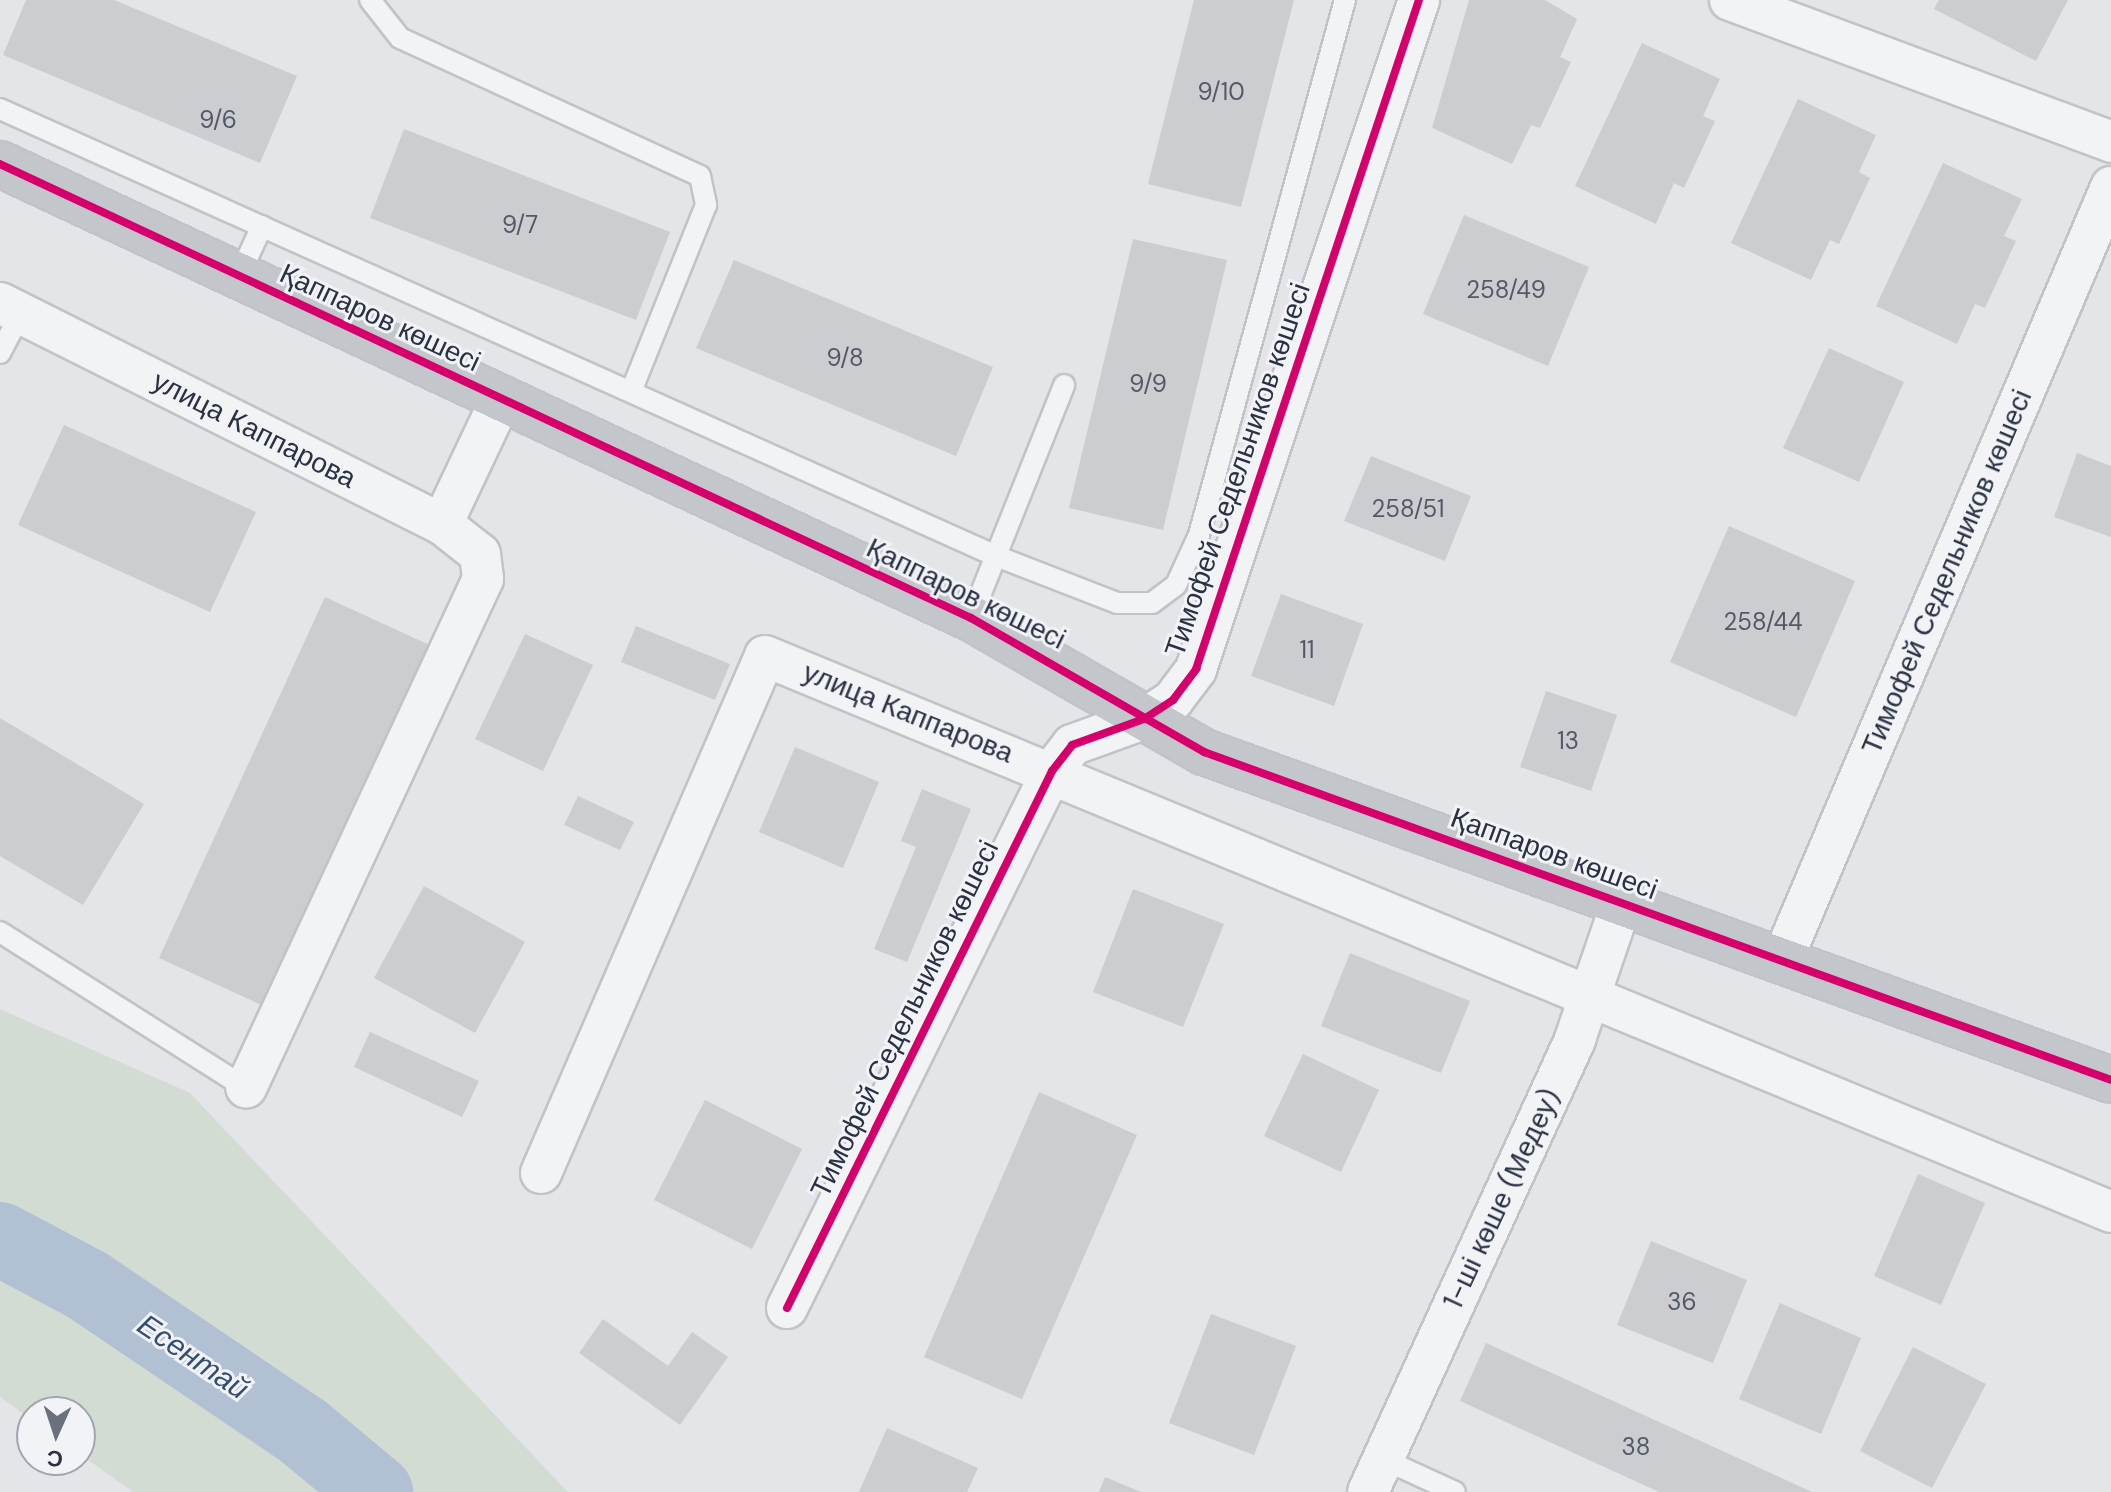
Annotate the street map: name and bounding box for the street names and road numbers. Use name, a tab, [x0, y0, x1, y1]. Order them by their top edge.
street label: Қаппаров көшесі	[274, 257, 486, 379]
street label: Тимофей Седельников көшесі	[1158, 279, 1318, 661]
street label: улица Каппарова	[147, 364, 361, 496]
street label: Тимофей Седельников көшесі	[1855, 385, 2039, 759]
street label: Қаппаров көшесі	[861, 531, 1071, 657]
street label: улица Каппарова	[798, 656, 1018, 770]
street label: Қаппаров көшесі	[1446, 801, 1662, 907]
street label: Тимофей Седельников көшесі	[804, 835, 1006, 1203]
street label: 1-ші көше (Медеу)	[1436, 1084, 1568, 1314]

